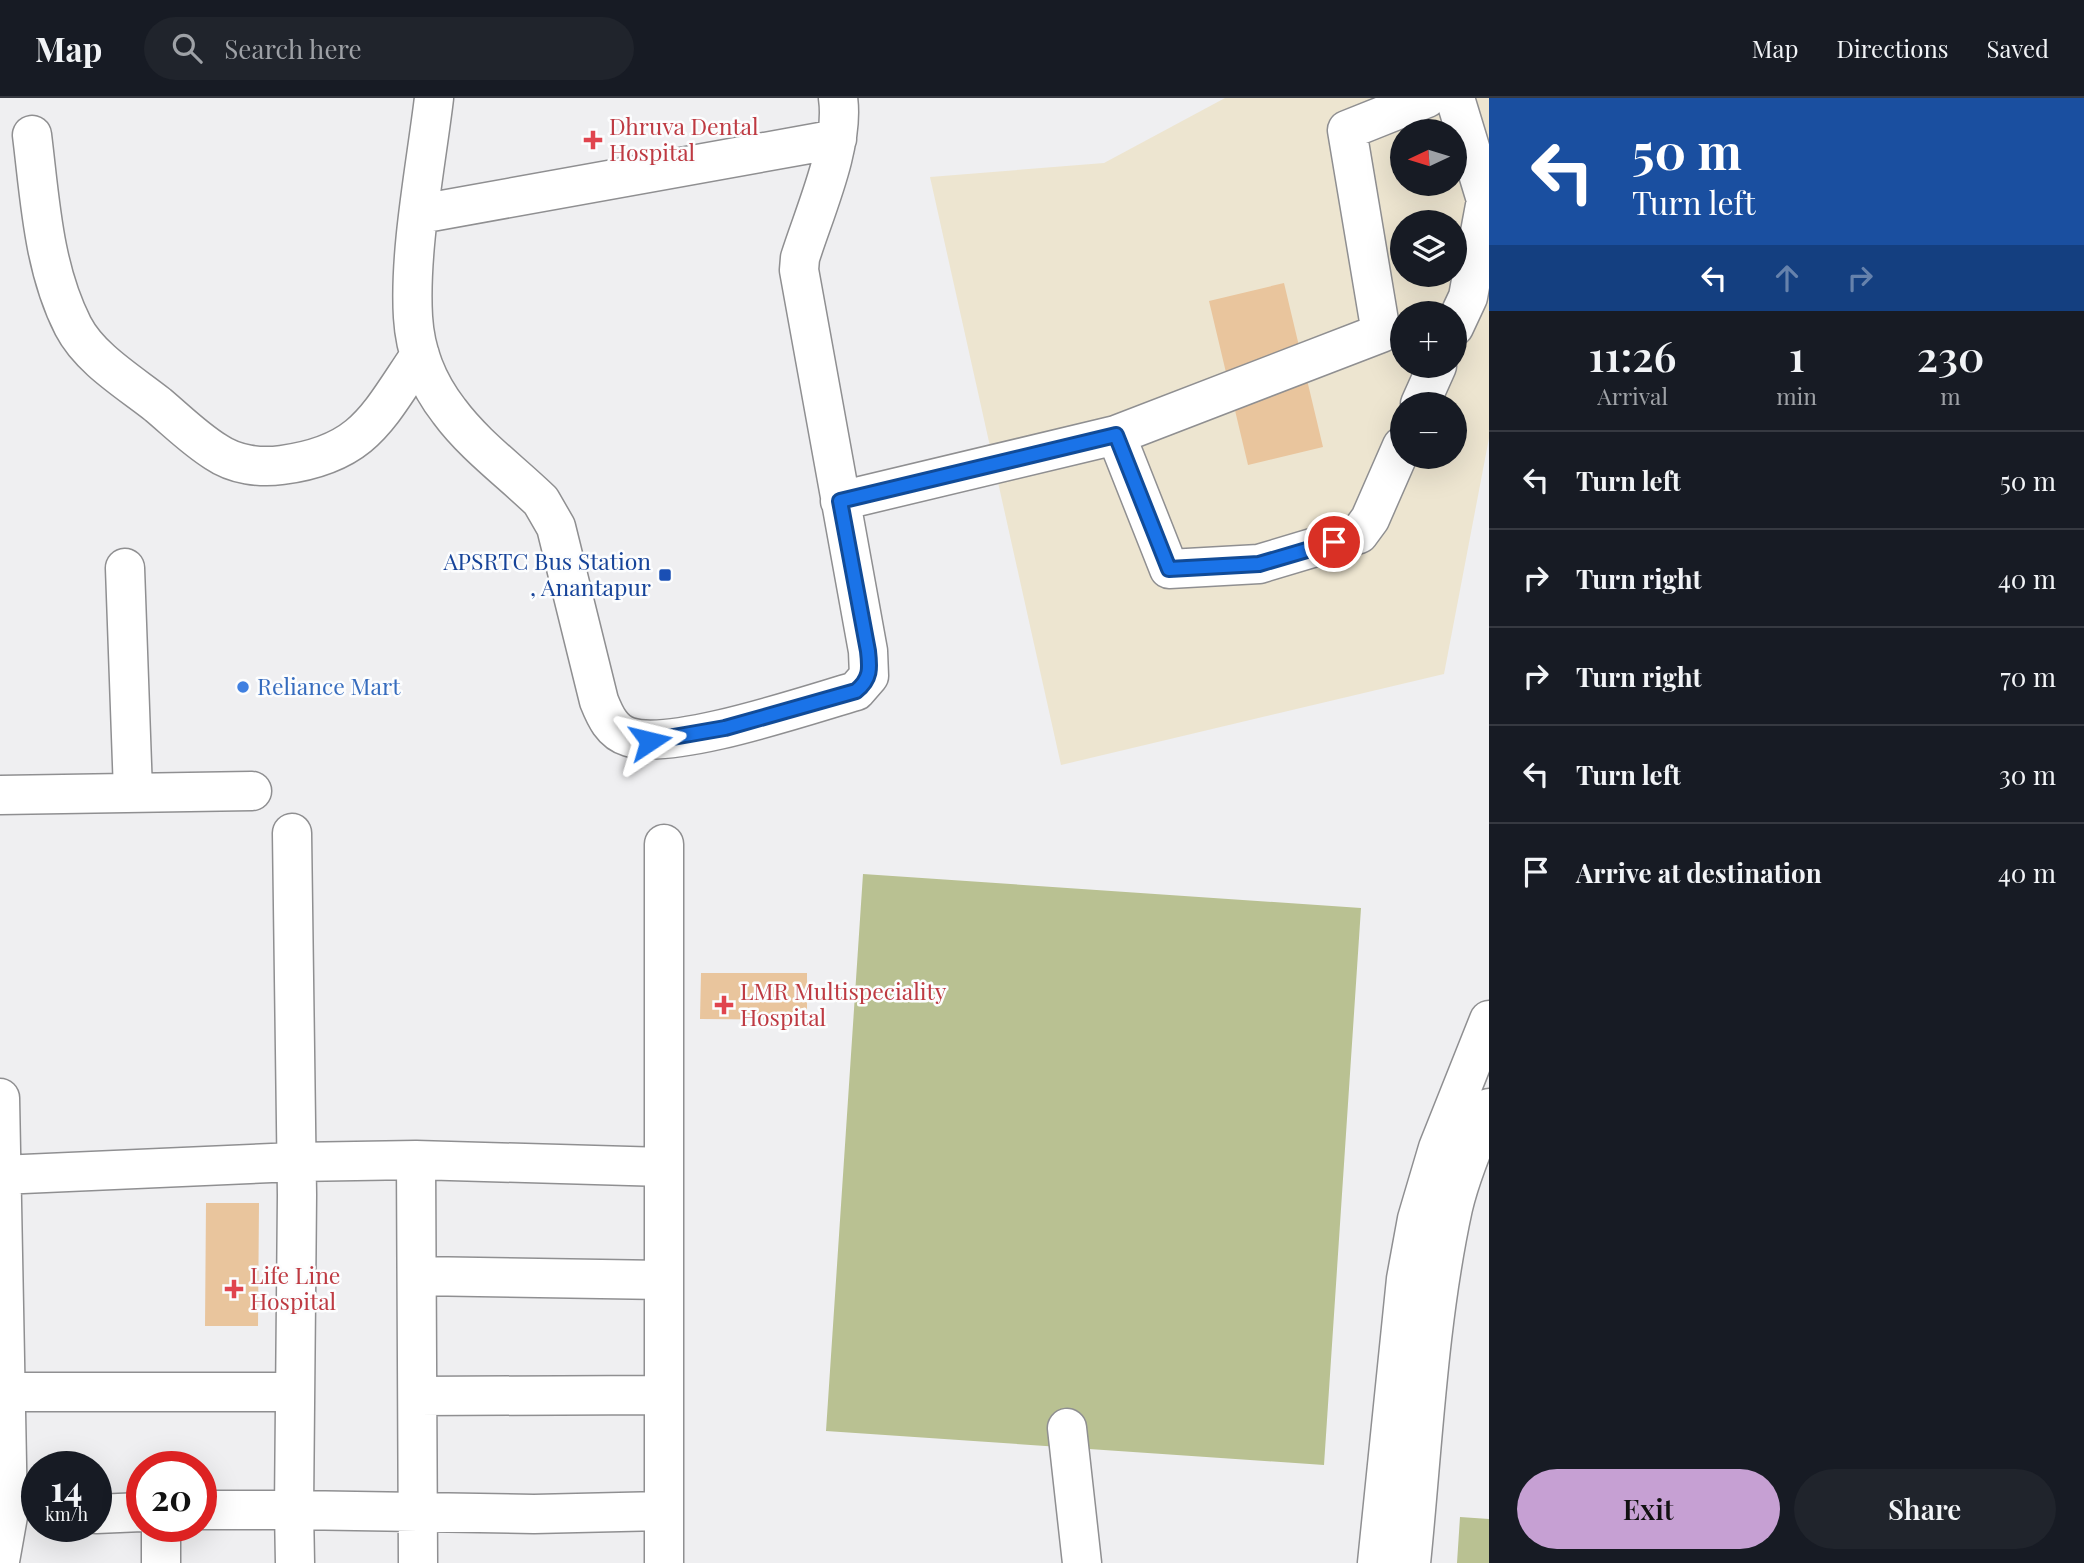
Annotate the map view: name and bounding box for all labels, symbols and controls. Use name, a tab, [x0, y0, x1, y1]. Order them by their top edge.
search box	[144, 17, 634, 80]
text: Map	[35, 26, 102, 70]
icon: search	[168, 29, 206, 67]
text: Search here	[224, 31, 362, 66]
text: Map	[1752, 32, 1798, 64]
text: Directions	[1836, 32, 1949, 64]
text: Saved	[1987, 32, 2049, 64]
place label: Dhruva Dental Hospital	[609, 110, 759, 167]
text: 50 m	[1632, 117, 1742, 182]
north arrow	[1390, 119, 1466, 196]
map controls	[1390, 119, 1467, 469]
icon: left	[1517, 126, 1608, 217]
marker: Dhruva Dental Hospital	[583, 130, 603, 150]
text: Turn left	[1632, 180, 1756, 223]
button: layers	[1390, 210, 1467, 287]
icon: left	[1695, 259, 1733, 297]
icon: ahead	[1768, 259, 1806, 297]
icon: right	[1841, 259, 1879, 297]
button: +	[1390, 301, 1467, 378]
text: 11:26	[1589, 327, 1677, 383]
text: 1	[1789, 327, 1805, 383]
text: 230	[1917, 327, 1984, 383]
text: Arrival	[1597, 380, 1668, 411]
text: min	[1776, 380, 1817, 411]
text: m	[1940, 380, 1961, 411]
button: −	[1390, 392, 1467, 469]
icon: left	[1517, 461, 1555, 499]
text: Turn left	[1576, 463, 1681, 498]
text: 50 m	[2000, 463, 2056, 498]
pin	[1304, 512, 1364, 572]
icon: arrive	[1315, 523, 1353, 561]
place label: APSRTC Bus Station , Anantapur	[443, 545, 651, 602]
icon: right	[1517, 559, 1555, 597]
text: Turn right	[1576, 561, 1702, 596]
text: 40 m	[1998, 561, 2056, 596]
marker: APSRTC Bus Station , Anantapur	[657, 567, 673, 583]
icon: right	[1517, 657, 1555, 695]
text: Turn right	[1576, 659, 1702, 694]
text: 70 m	[2000, 659, 2056, 694]
place label: Reliance Mart	[257, 670, 401, 701]
marker: Reliance Mart	[235, 679, 251, 695]
position arrow	[613, 704, 687, 778]
icon: left	[1517, 755, 1555, 793]
text: Turn left	[1576, 757, 1681, 792]
text: 30 m	[1999, 757, 2056, 792]
icon: arrive	[1517, 853, 1555, 891]
text: Arrive at destination	[1576, 855, 1822, 890]
text: 40 m	[1998, 855, 2056, 890]
place label: LMR Multispeciality Hospital	[740, 975, 947, 1032]
marker: LMR Multispeciality Hospital	[714, 995, 734, 1015]
place label: Life Line Hospital	[250, 1259, 341, 1316]
marker: Life Line Hospital	[224, 1279, 244, 1299]
speed limit sign: 20	[126, 1451, 217, 1542]
text: 14	[51, 1464, 82, 1511]
button: Exit	[1517, 1469, 1780, 1549]
button: Share	[1794, 1469, 2056, 1549]
text: km/h	[45, 1502, 88, 1526]

